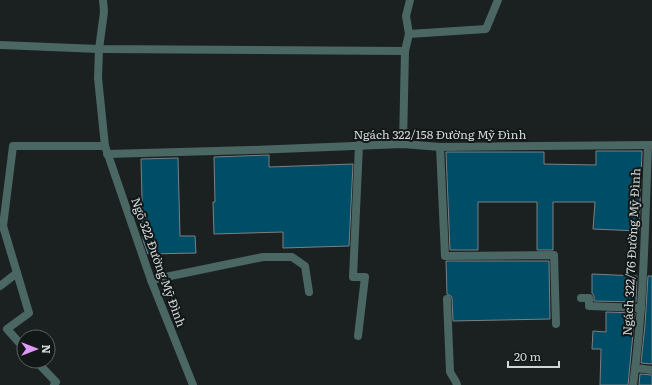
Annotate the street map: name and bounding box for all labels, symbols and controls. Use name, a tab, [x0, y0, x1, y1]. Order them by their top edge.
street label: Ngách 322/158 Đường Mỹ Đình	[354, 125, 527, 143]
street label: Ngách 322/76 Đường Mỹ Đình	[618, 168, 644, 336]
street label: Ngõ 322 Đường Mỹ Đình	[127, 195, 191, 329]
north arrow	[16, 329, 56, 369]
scale bar	[508, 343, 559, 369]
text: N	[39, 344, 55, 354]
text: 20 m	[514, 347, 541, 365]

